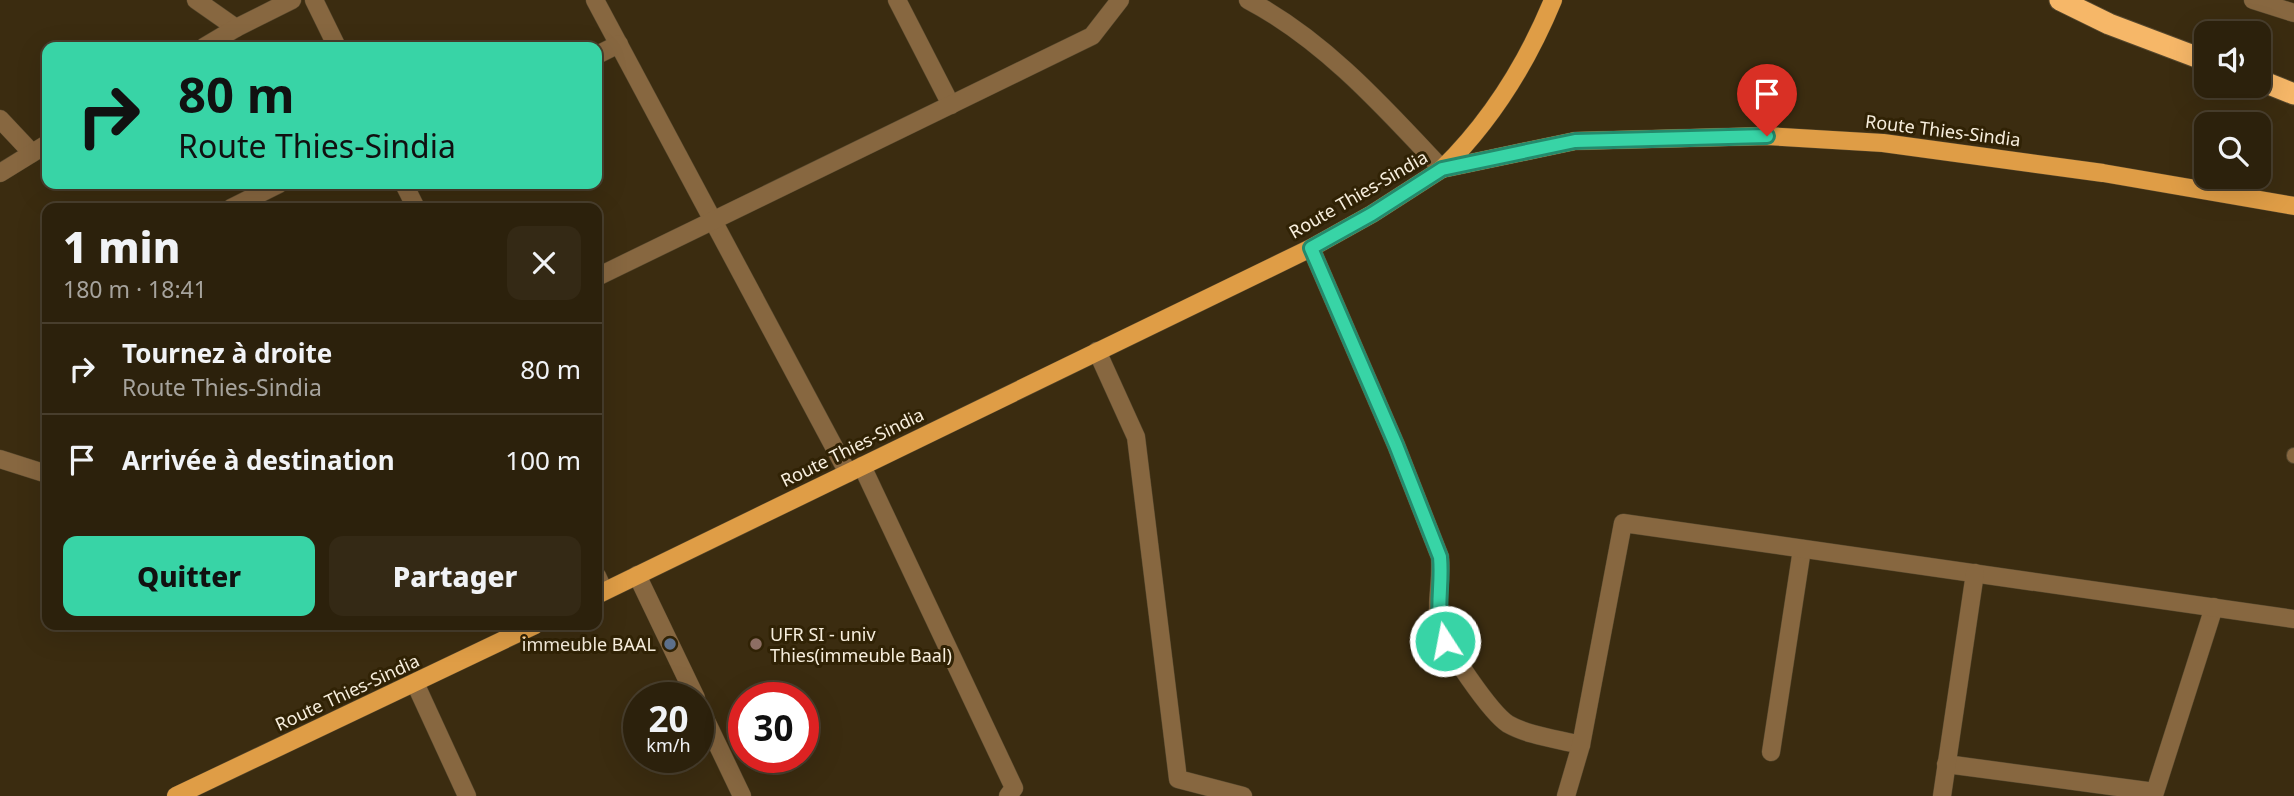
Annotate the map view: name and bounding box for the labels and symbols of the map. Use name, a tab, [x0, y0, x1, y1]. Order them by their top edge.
pin	[1737, 64, 1797, 136]
street label: Route Thies-Sindia	[1864, 109, 2022, 151]
street label: Route Thies-Sindia	[1284, 145, 1432, 243]
street label: Route Thies-Sindia	[776, 402, 928, 492]
position arrow	[1408, 604, 1482, 678]
place label: UFR SI - univ Thies(immeuble Baal)	[770, 622, 952, 667]
place label: immeuble BAAL	[522, 632, 656, 656]
marker: immeuble BAAL	[662, 636, 678, 652]
marker: UFR SI - univ Thies(immeuble Baal)	[748, 636, 764, 652]
street label: Route Thies-Sindia	[271, 648, 423, 736]
speed limit sign: 30	[728, 682, 819, 773]

